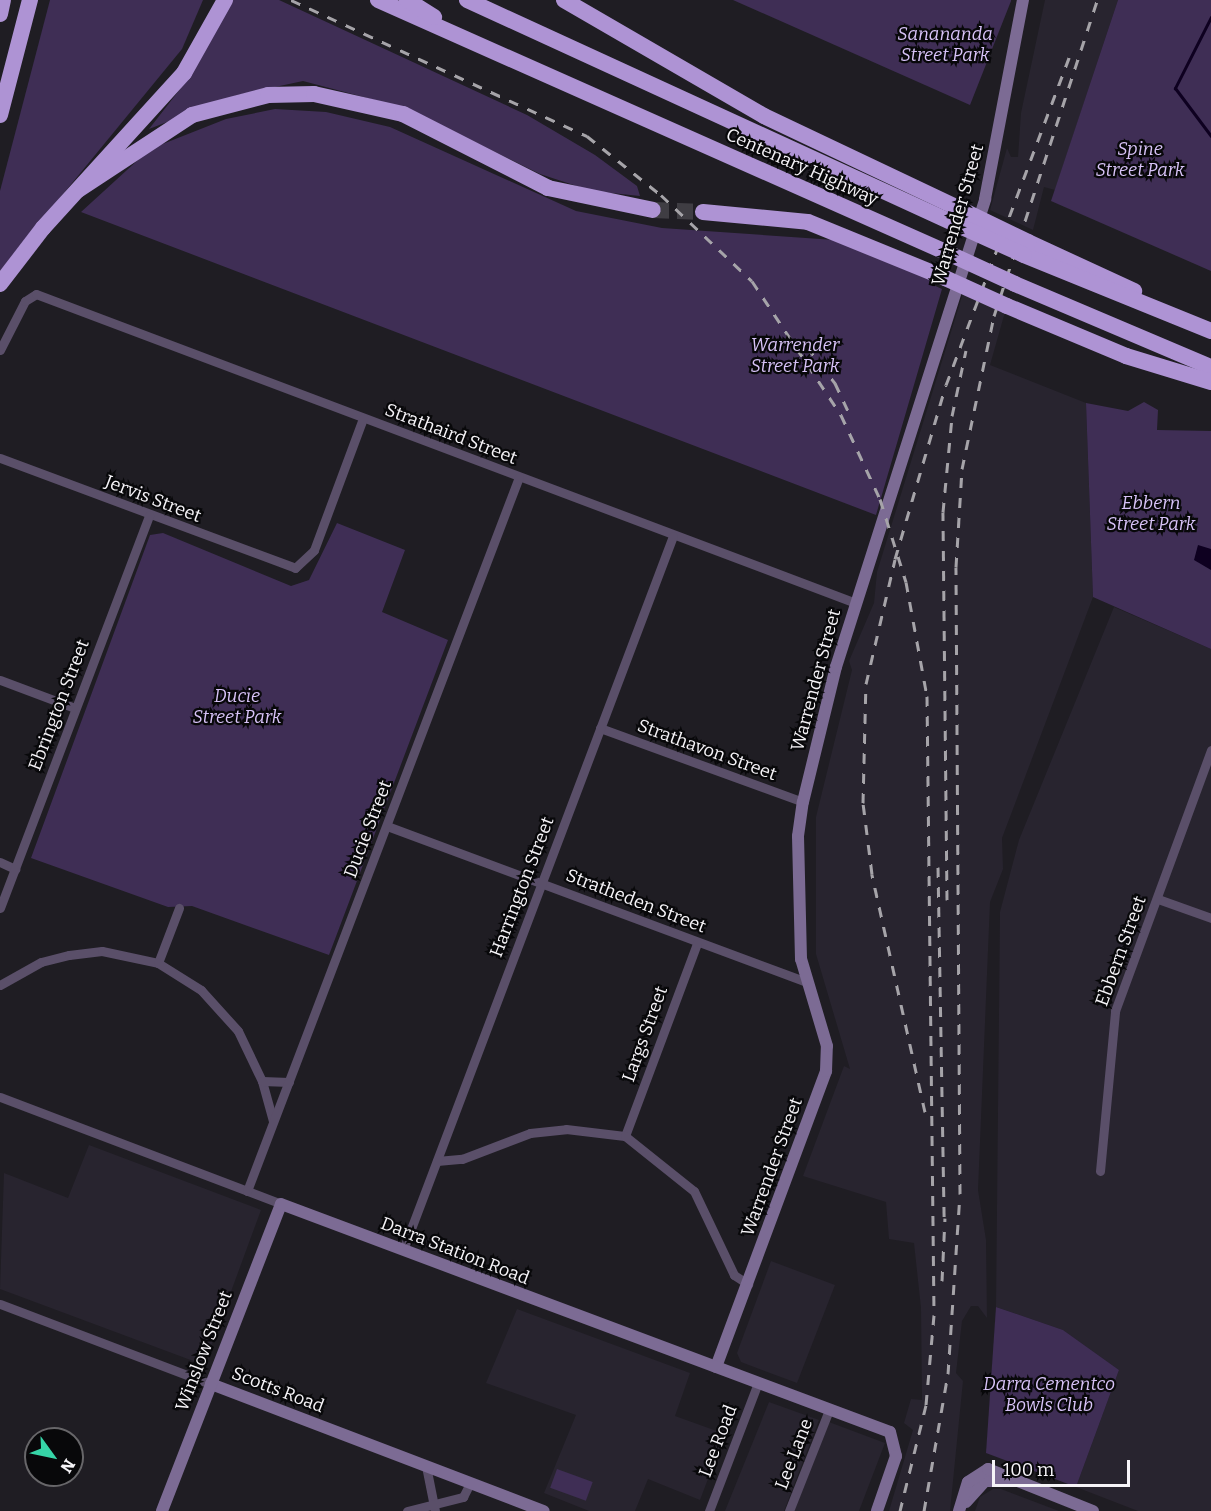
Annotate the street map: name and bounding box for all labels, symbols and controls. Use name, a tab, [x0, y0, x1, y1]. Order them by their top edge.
park label: Sanananda Street Park	[897, 24, 993, 66]
street label: Centenary Highway	[723, 124, 881, 210]
park label: Spine Street Park	[1095, 139, 1185, 182]
street label: Warrender Street	[927, 142, 989, 288]
park label: Warrender Street Park	[750, 335, 840, 378]
street label: Strathaird Street	[382, 399, 520, 469]
street label: Jervis Street	[102, 471, 204, 527]
park label: Ebbern Street Park	[1106, 493, 1196, 536]
street label: Warrender Street	[787, 607, 845, 753]
street label: Ebrington Street	[24, 636, 94, 774]
park label: Ducie Street Park	[192, 686, 282, 728]
street label: Strathavon Street	[634, 715, 780, 785]
street label: Ducie Street	[340, 777, 396, 881]
street label: Harrington Street	[485, 814, 559, 960]
street label: Stratheden Street	[563, 864, 709, 938]
street label: Ebbern Street	[1091, 893, 1151, 1009]
street label: Largs Street	[618, 983, 672, 1085]
street label: Warrender Street	[737, 1095, 807, 1239]
street label: Darra Station Road	[378, 1213, 532, 1289]
street label: Winslow Street	[171, 1288, 237, 1414]
street label: Scotts Road	[229, 1363, 327, 1417]
park label: Darra Cementco Bowls Club	[983, 1374, 1115, 1416]
street label: Lee Road	[694, 1402, 742, 1480]
street label: Lee Lane	[771, 1416, 817, 1492]
north arrow	[24, 1427, 84, 1487]
scale bar	[995, 1448, 1133, 1486]
text: N	[57, 1456, 79, 1476]
text: 100 m	[1003, 1459, 1054, 1481]

